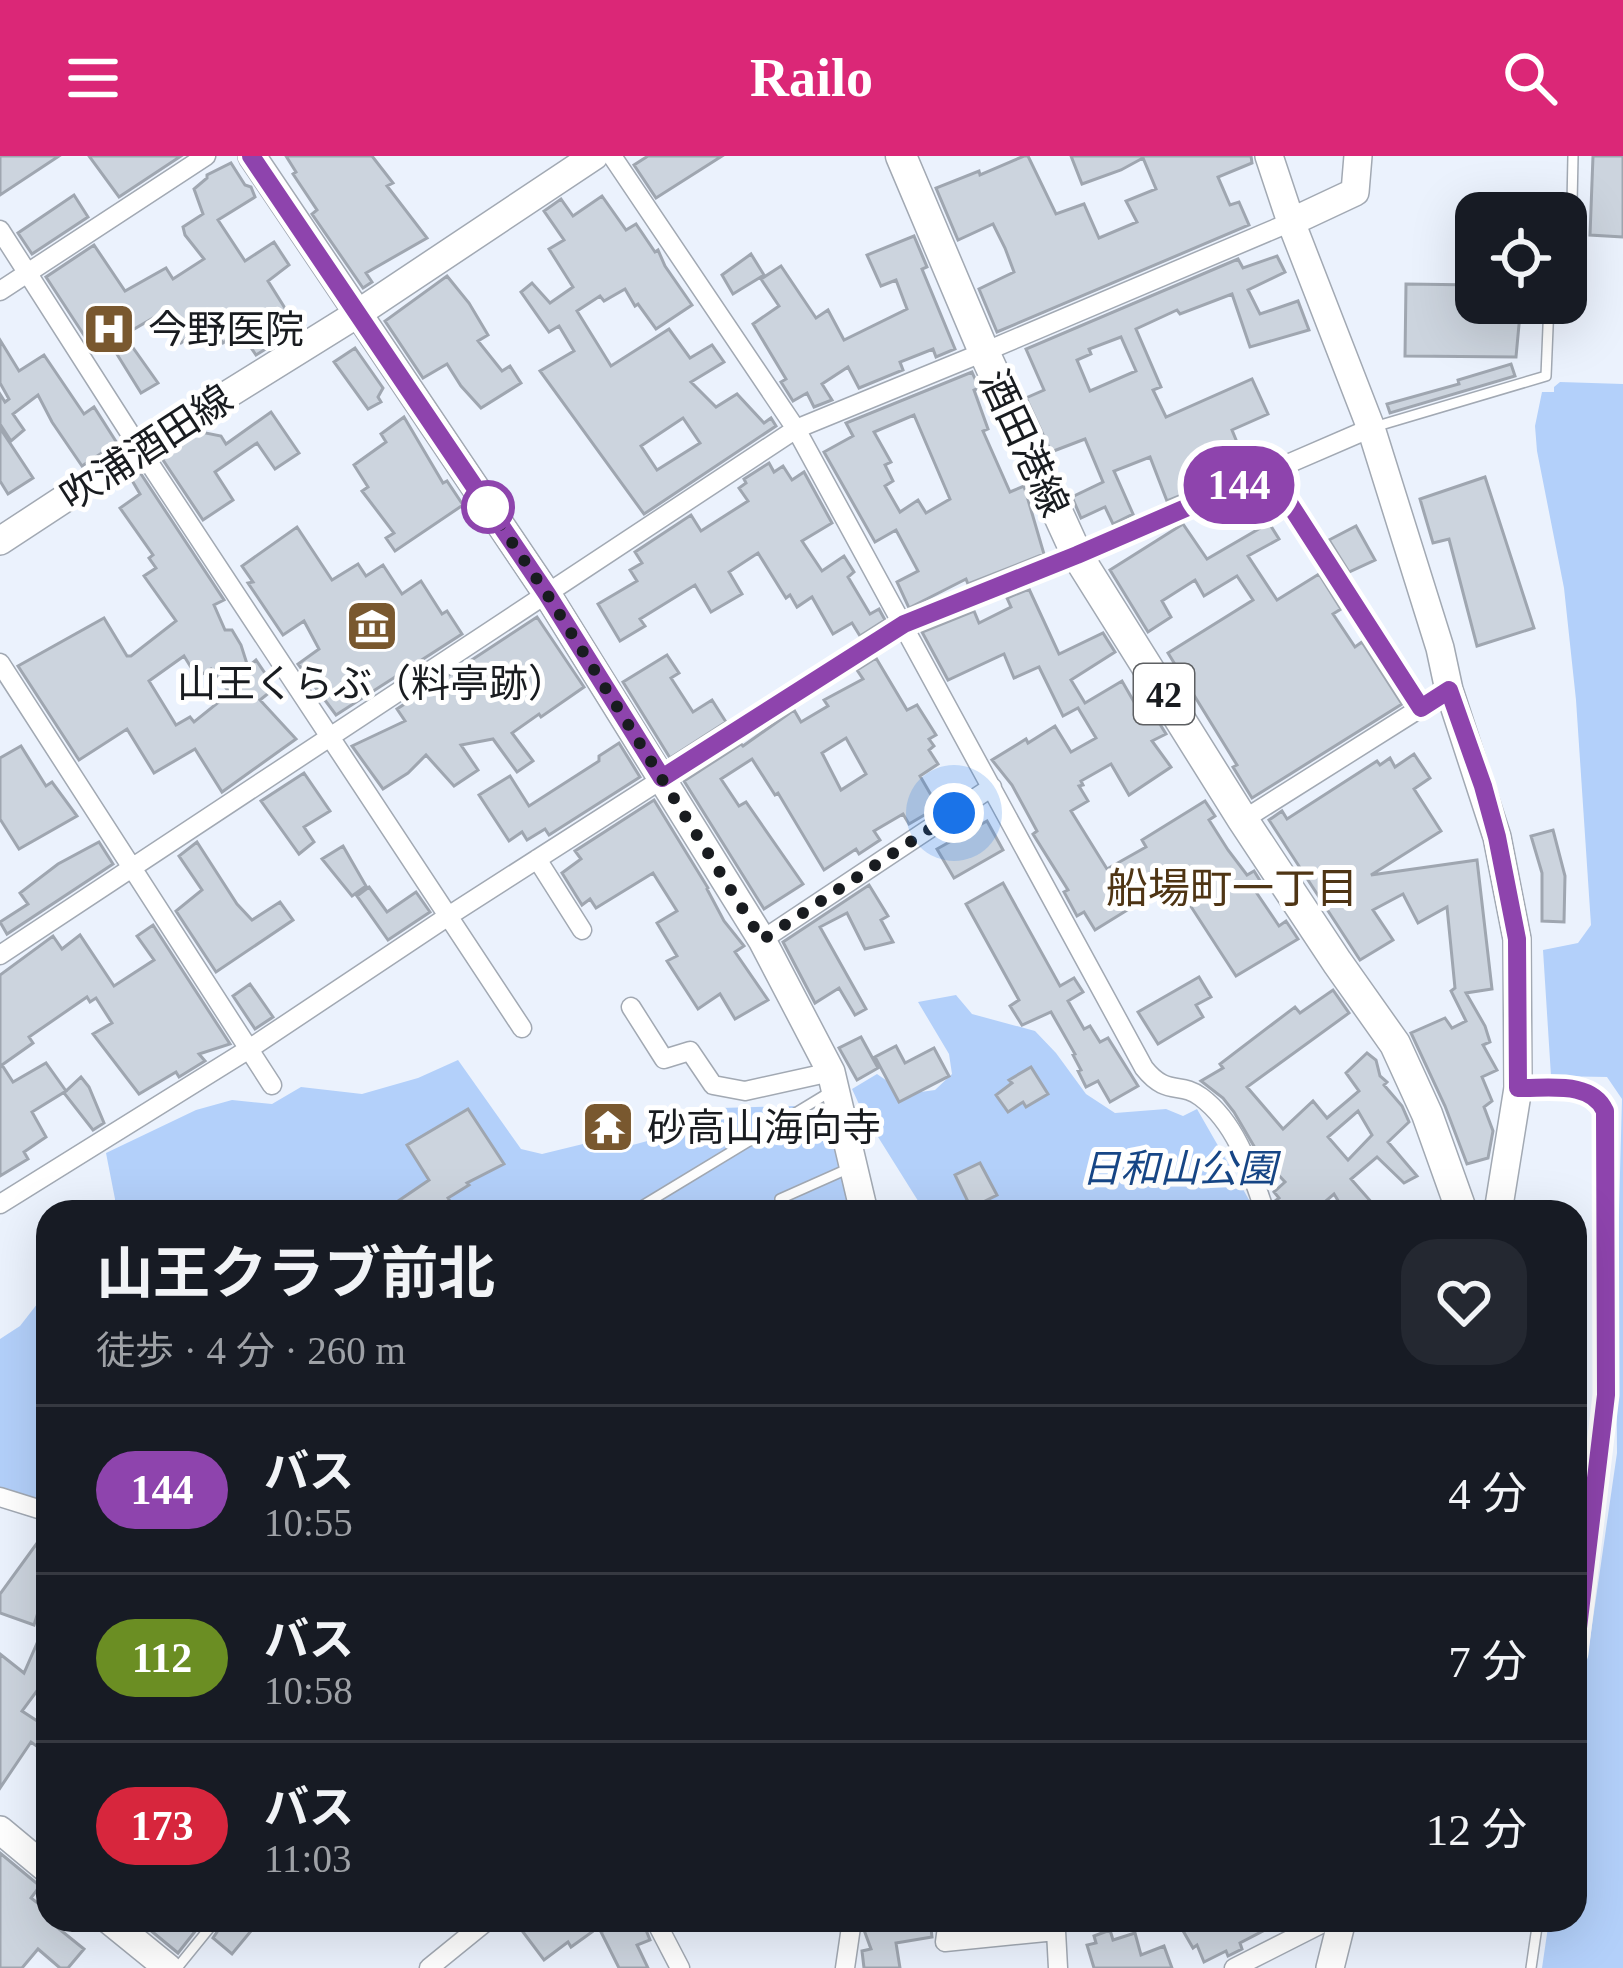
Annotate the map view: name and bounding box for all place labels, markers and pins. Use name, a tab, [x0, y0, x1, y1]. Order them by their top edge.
hospital icon: 今野医院	[81, 301, 137, 357]
place label: 今野医院	[148, 308, 304, 351]
unlabelled marker	[463, 482, 513, 532]
museum icon: 山王くらぶ（料亭跡）	[344, 598, 400, 654]
place label: 山王くらぶ（料亭跡）	[177, 662, 567, 705]
temple icon: 砂高山海向寺	[580, 1099, 636, 1155]
place label: 砂高山海向寺	[647, 1106, 881, 1149]

